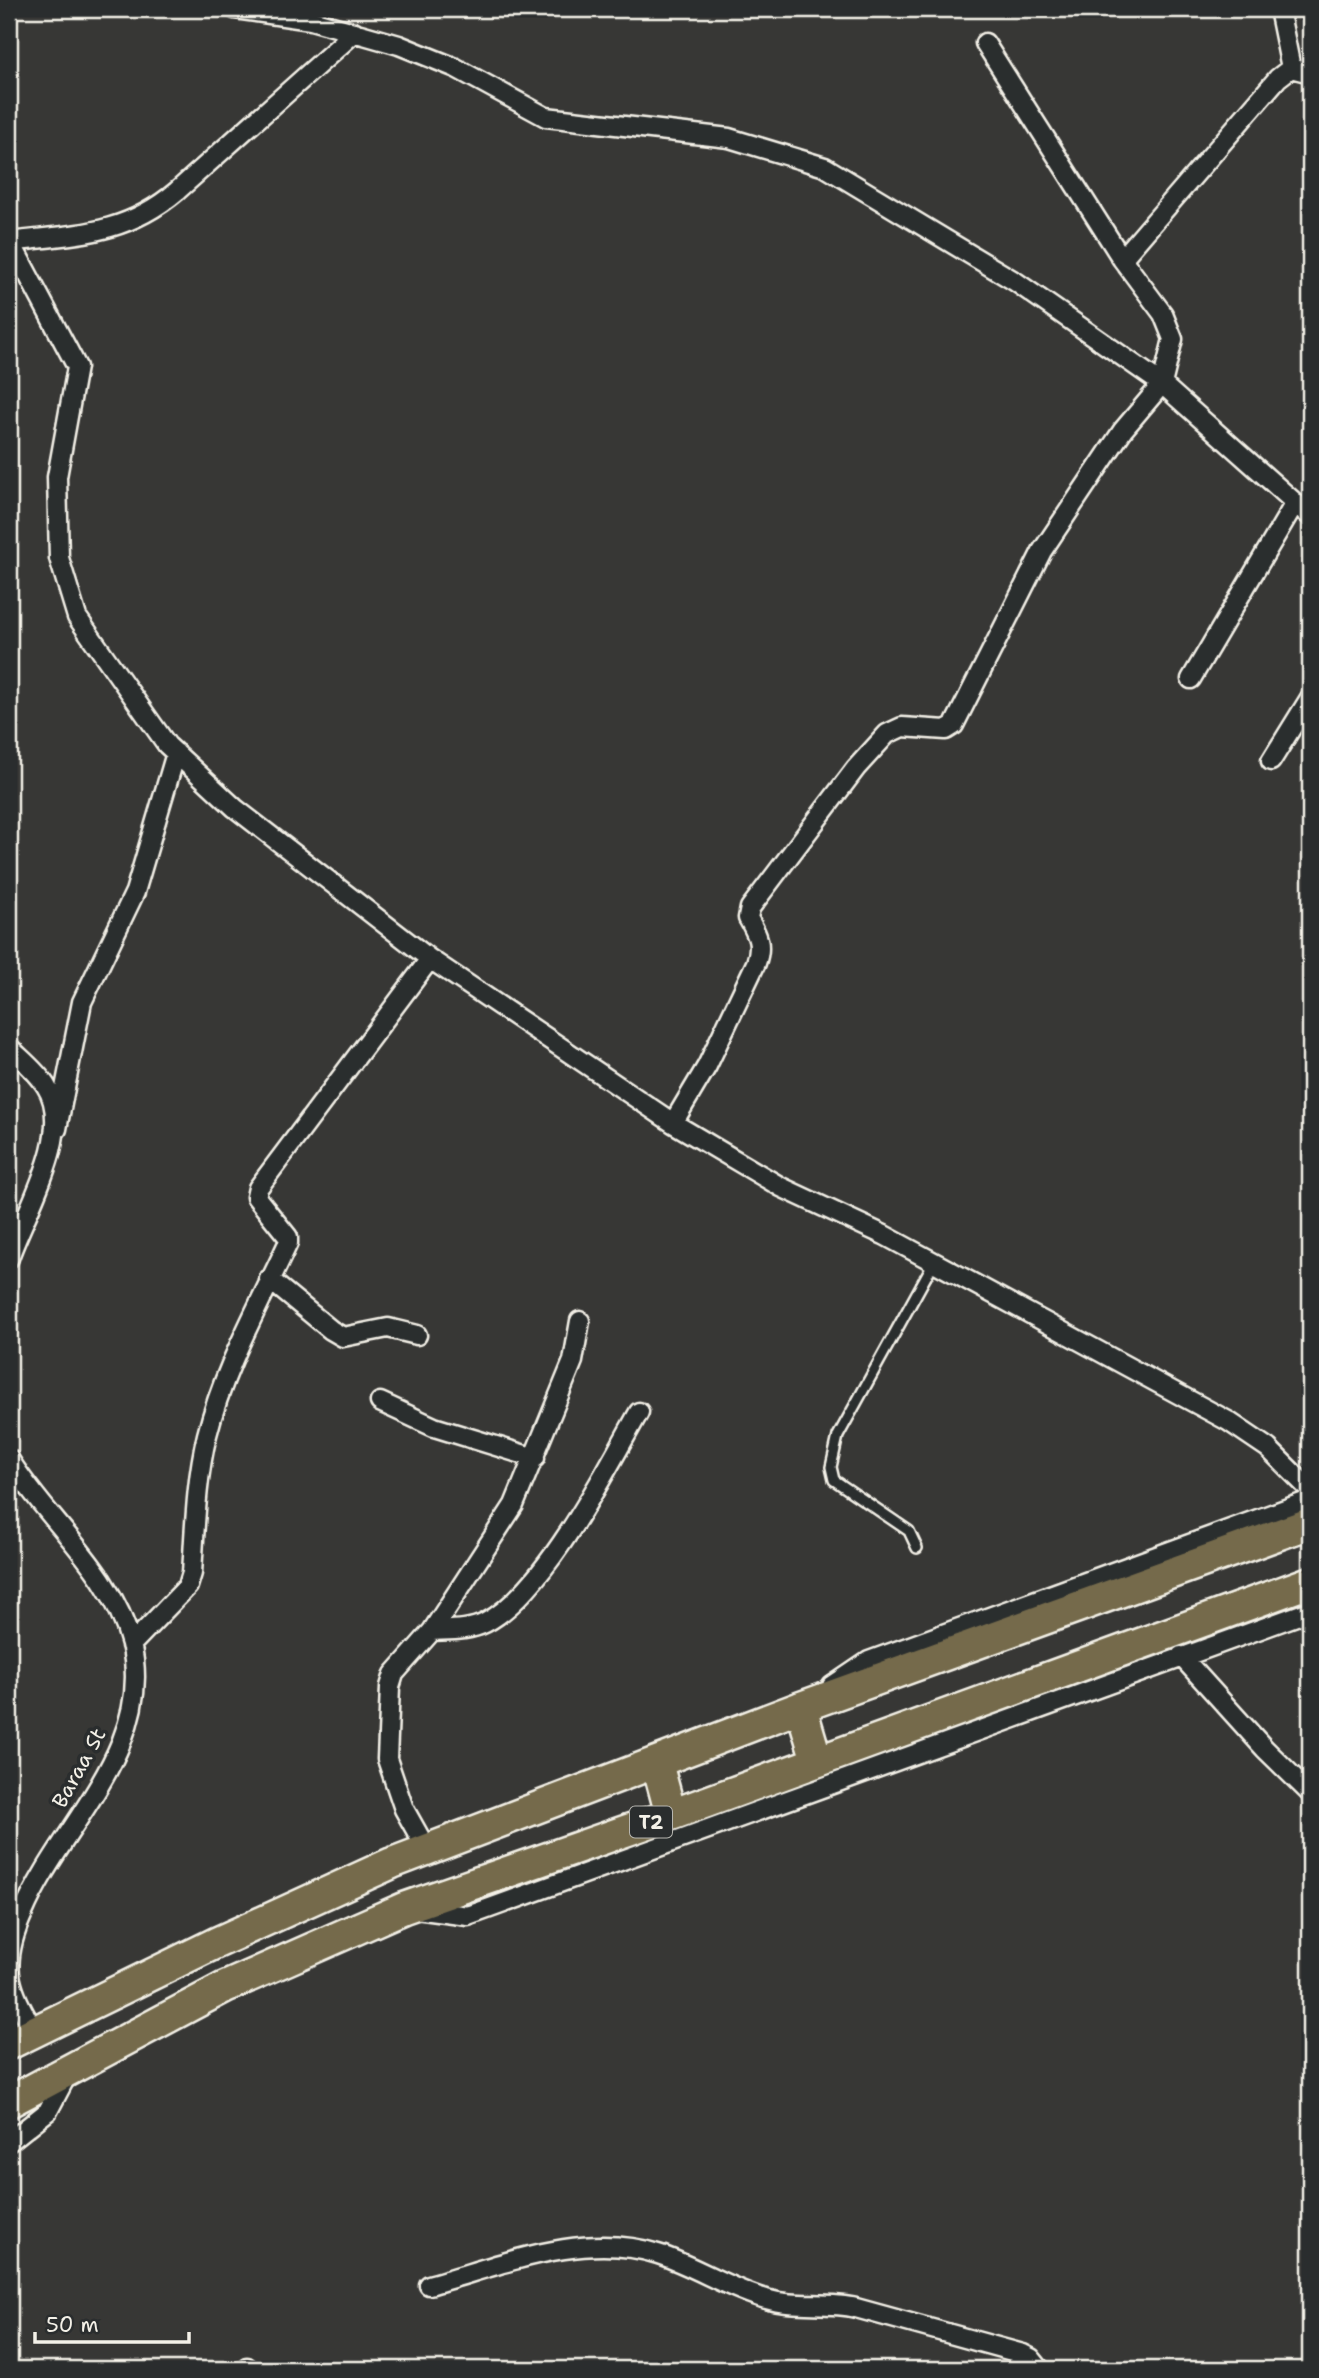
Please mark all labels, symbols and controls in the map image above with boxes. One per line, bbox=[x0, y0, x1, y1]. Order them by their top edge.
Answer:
street label: Baraa St bbox=[46, 1723, 112, 1813]
road number: T2 bbox=[630, 1806, 672, 1838]
scale bar bbox=[35, 2301, 189, 2345]
text: 50 m bbox=[46, 2311, 99, 2339]

